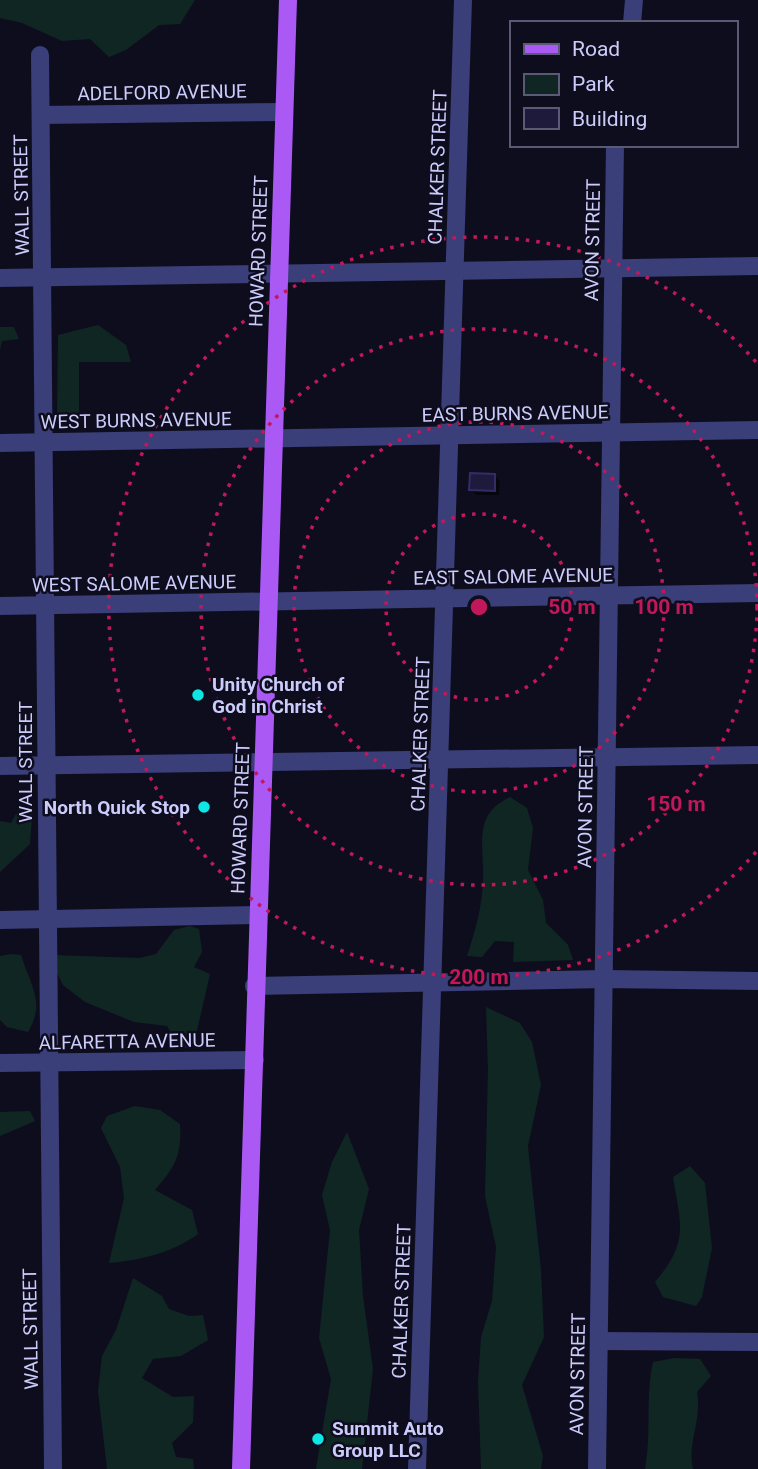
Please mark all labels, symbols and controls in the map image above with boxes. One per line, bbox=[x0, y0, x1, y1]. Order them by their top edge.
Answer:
legend bbox=[510, 21, 737, 147]
text: Road bbox=[572, 37, 620, 61]
text: Park bbox=[572, 72, 615, 96]
street label: ADELFORD AVENUE bbox=[77, 80, 247, 105]
street label: CHALKER STREET bbox=[423, 89, 452, 245]
text: Building bbox=[572, 107, 647, 131]
street label: WALL STREET bbox=[9, 134, 34, 256]
street label: HOWARD STREET bbox=[244, 175, 273, 327]
street label: AVON STREET bbox=[580, 179, 605, 301]
street label: EAST BURNS AVENUE bbox=[421, 400, 609, 427]
street label: WEST BURNS AVENUE bbox=[40, 407, 232, 434]
street label: EAST SALOME AVENUE bbox=[413, 563, 613, 590]
street label: WEST SALOME AVENUE bbox=[32, 570, 237, 597]
centre of rings bbox=[467, 595, 491, 619]
text: 50 m bbox=[548, 595, 596, 619]
text: 100 m bbox=[634, 595, 694, 619]
street label: CHALKER STREET bbox=[406, 656, 435, 812]
place label: Unity Church of God in Christ bbox=[212, 673, 344, 718]
marker: Unity Church of God in Christ bbox=[190, 687, 206, 703]
street label: WALL STREET bbox=[14, 701, 37, 823]
street label: HOWARD STREET bbox=[226, 742, 255, 894]
street label: AVON STREET bbox=[573, 746, 598, 868]
text: 150 m bbox=[646, 792, 706, 816]
place label: North Quick Stop bbox=[44, 796, 190, 819]
marker: North Quick Stop bbox=[196, 799, 212, 815]
text: 200 m bbox=[449, 965, 509, 989]
street label: ALFARETTA AVENUE bbox=[38, 1028, 216, 1055]
street label: CHALKER STREET bbox=[387, 1223, 416, 1379]
street label: WALL STREET bbox=[18, 1268, 43, 1390]
street label: AVON STREET bbox=[565, 1313, 590, 1435]
place label: Summit Auto Group LLC bbox=[332, 1417, 444, 1462]
marker: Summit Auto Group LLC bbox=[310, 1431, 326, 1447]

